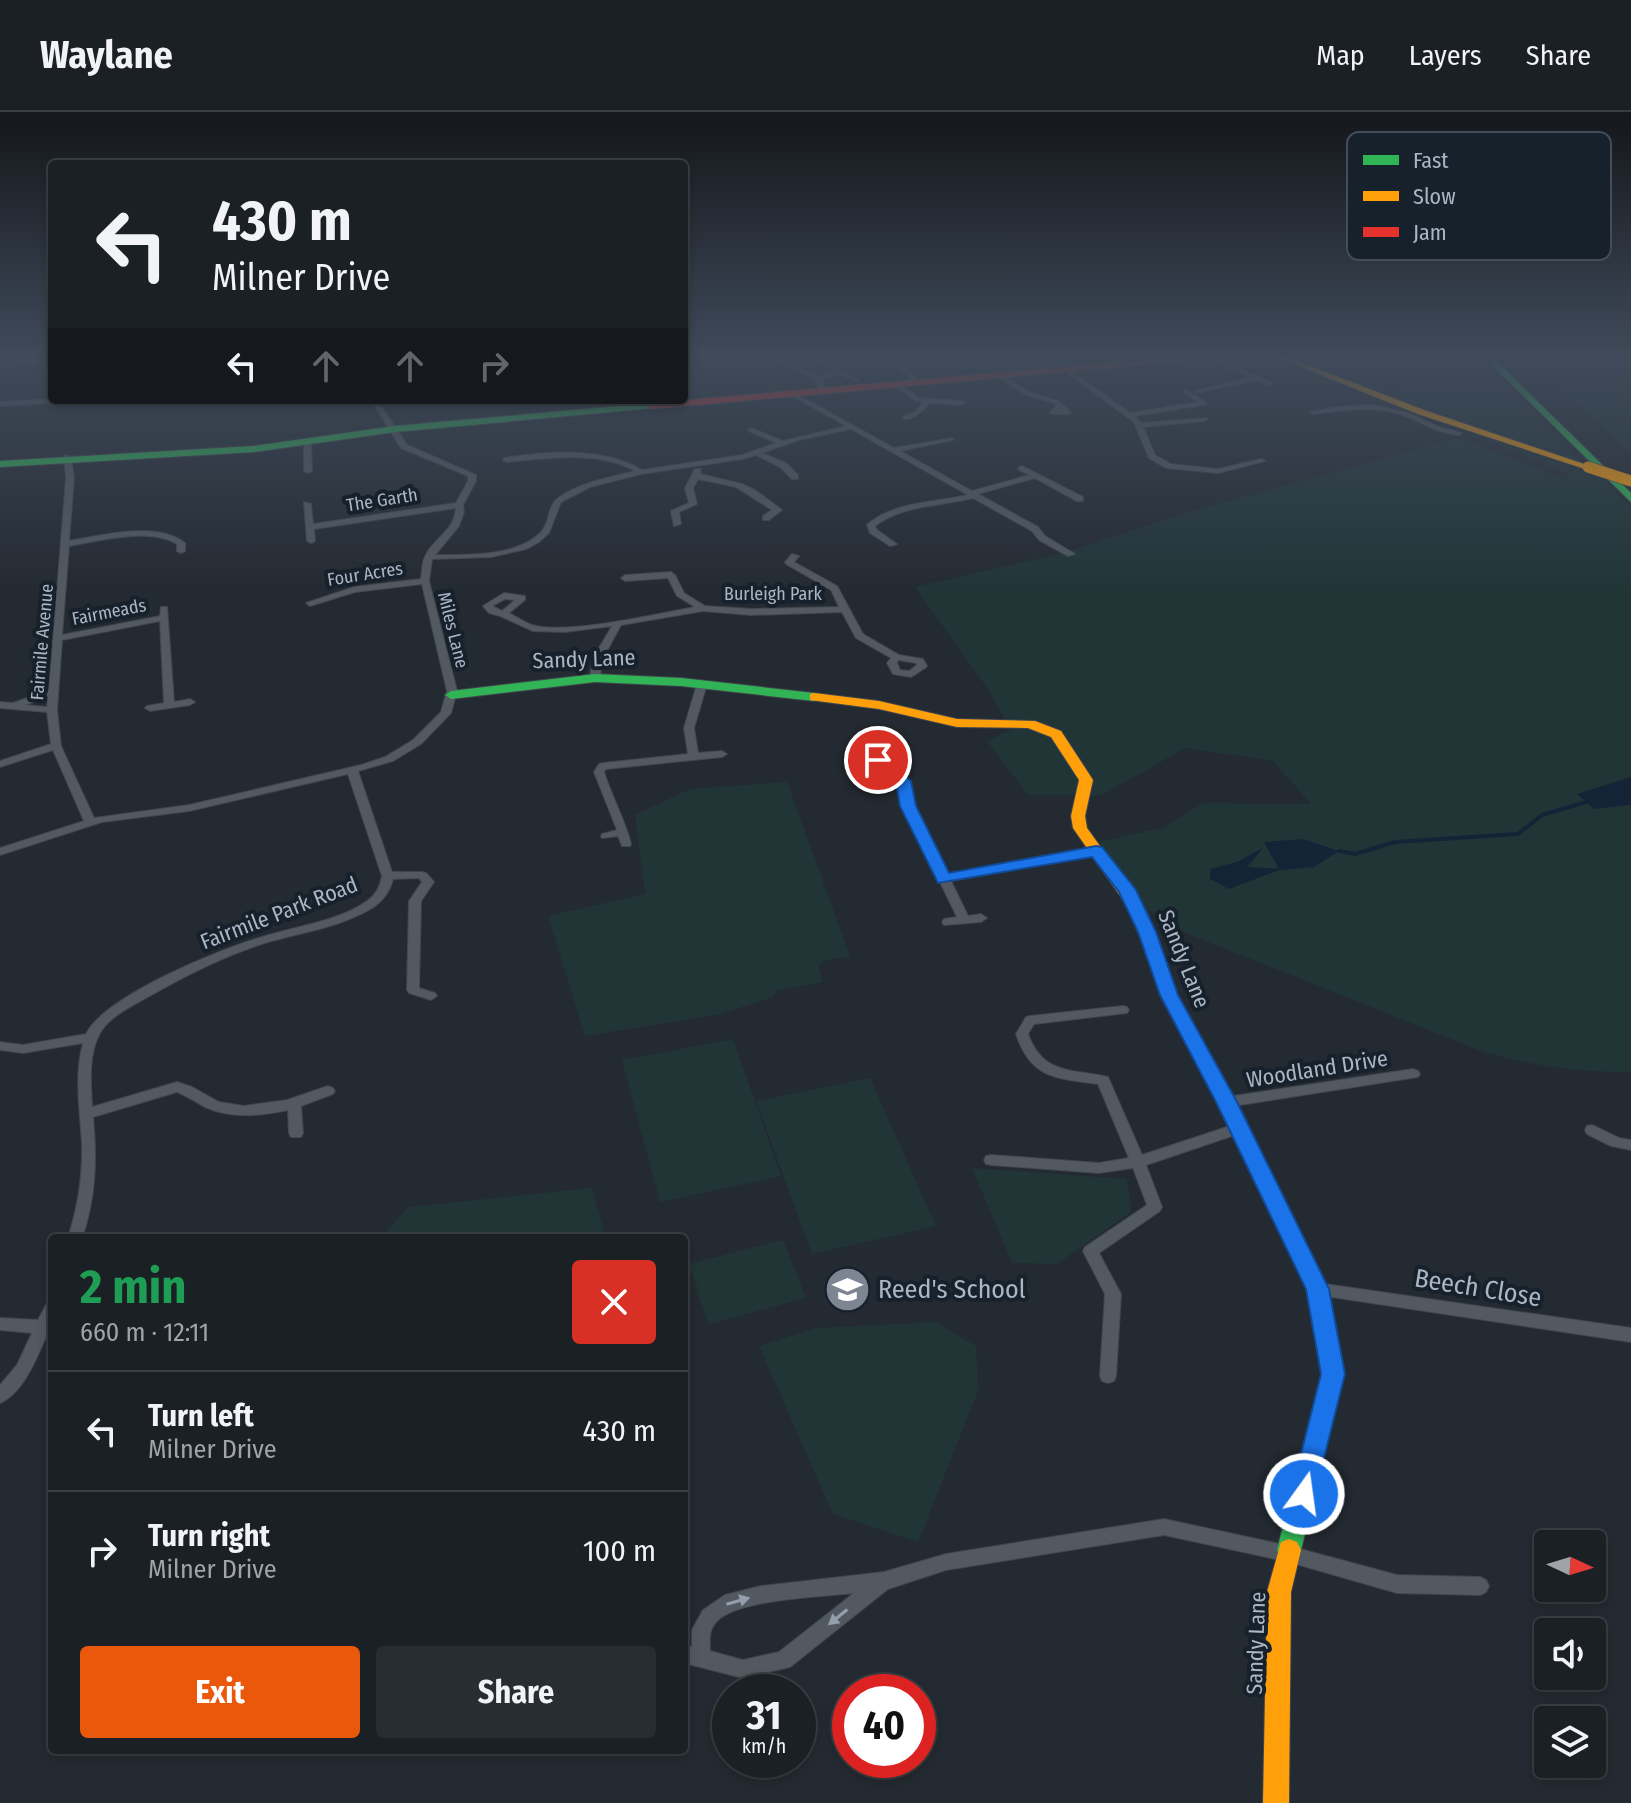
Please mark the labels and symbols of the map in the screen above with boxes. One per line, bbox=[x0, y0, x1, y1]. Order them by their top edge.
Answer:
legend bbox=[1347, 132, 1611, 260]
text: Fast bbox=[1413, 147, 1449, 174]
text: Slow bbox=[1413, 183, 1456, 210]
text: Jam bbox=[1413, 219, 1447, 246]
street label: The Garth bbox=[345, 484, 419, 516]
street label: Four Acres bbox=[326, 557, 405, 591]
street label: Fairmile Avenue bbox=[26, 583, 58, 701]
street label: Burleigh Park bbox=[724, 583, 822, 605]
street label: Miles Lane bbox=[433, 590, 473, 671]
street label: Fairmeads bbox=[70, 594, 148, 630]
street label: Sandy Lane bbox=[532, 644, 636, 674]
pin bbox=[844, 726, 912, 794]
street label: Fairmile Park Road bbox=[196, 871, 362, 955]
street label: Sandy Lane bbox=[1152, 906, 1216, 1012]
street label: Woodland Drive bbox=[1244, 1044, 1390, 1094]
street label: Beech Close bbox=[1412, 1263, 1544, 1313]
school or university icon: Reed's School bbox=[823, 1265, 871, 1313]
place label: Reed's School bbox=[878, 1274, 1026, 1305]
position arrow bbox=[1262, 1452, 1346, 1536]
north arrow bbox=[1534, 1530, 1606, 1602]
street label: Sandy Lane bbox=[1241, 1591, 1271, 1695]
one-way arrow bbox=[726, 1594, 750, 1607]
one-way arrow bbox=[828, 1609, 848, 1625]
speed limit sign: 40 bbox=[832, 1674, 936, 1778]

